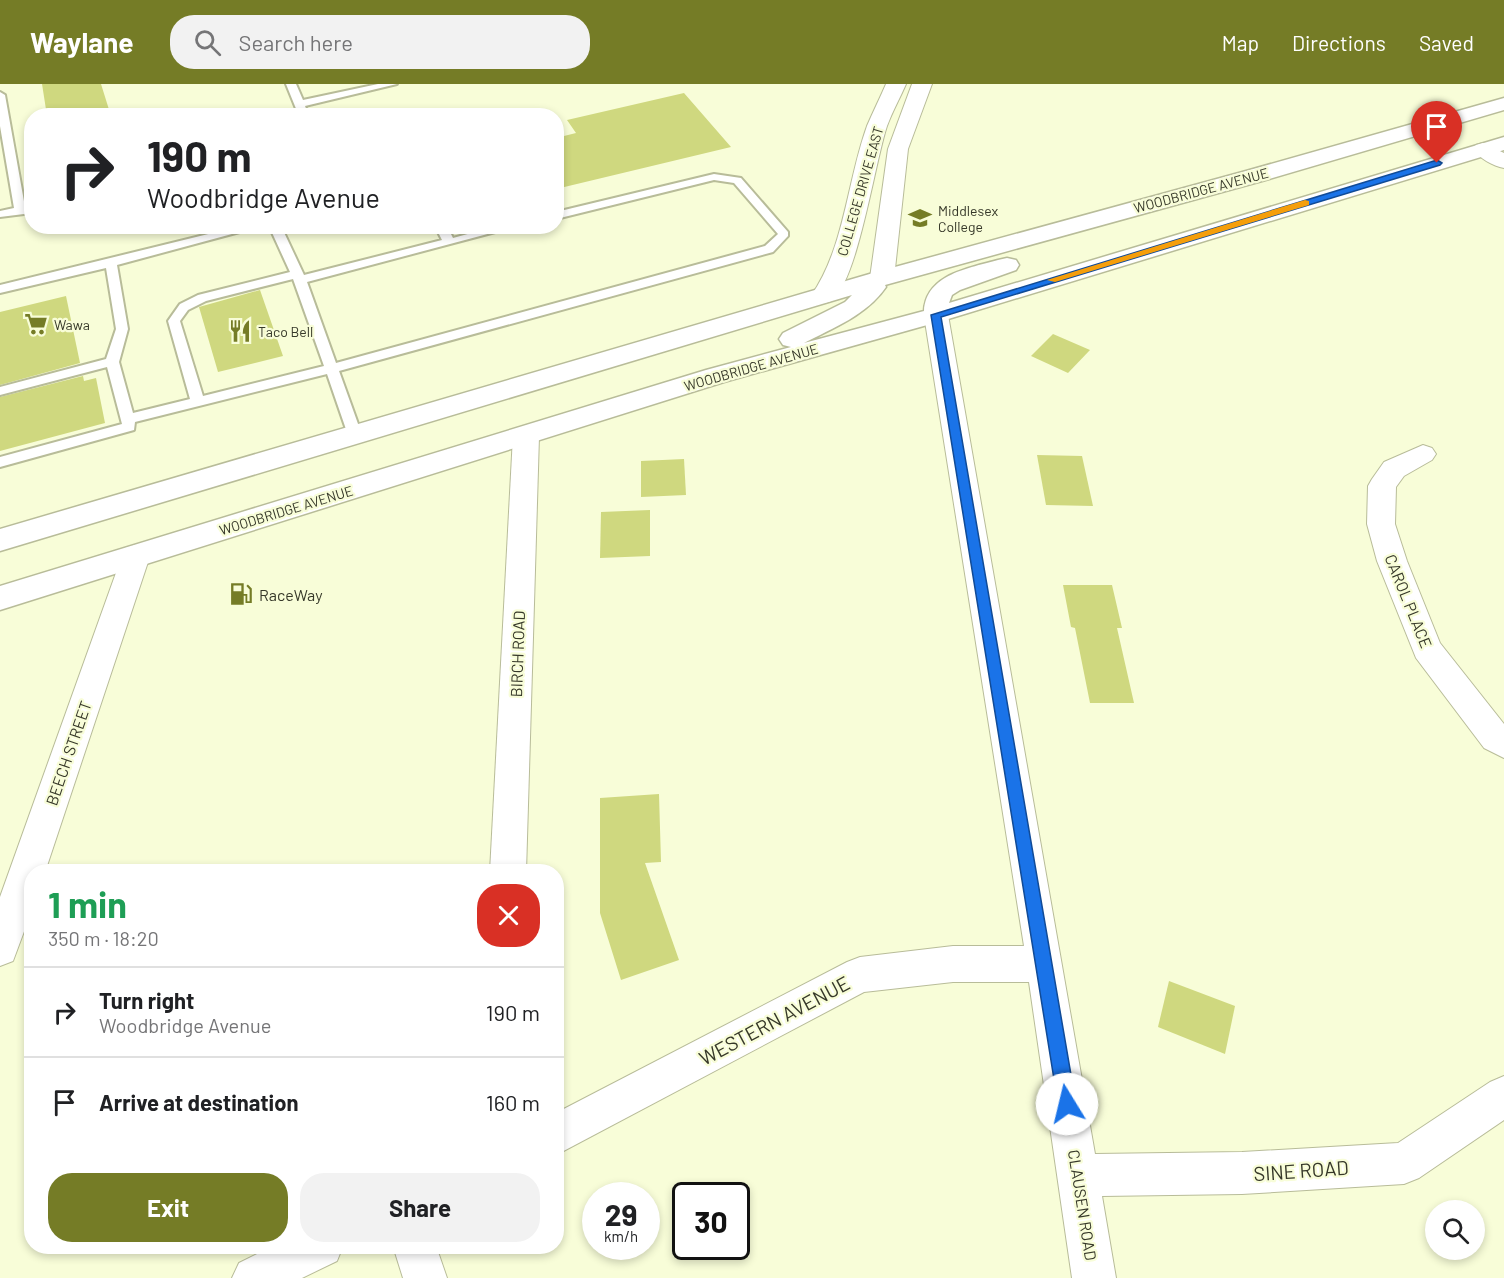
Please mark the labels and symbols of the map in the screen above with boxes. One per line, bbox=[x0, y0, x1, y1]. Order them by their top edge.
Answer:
pin bbox=[1411, 101, 1462, 163]
street label: COLLEGE DRIVE EAST bbox=[833, 124, 887, 258]
street label: WOODBRIDGE AVENUE bbox=[1132, 164, 1270, 216]
place label: Middlesex College bbox=[938, 202, 998, 235]
school or university icon: Middlesex College bbox=[907, 205, 933, 231]
supermarket icon: Wawa bbox=[23, 311, 49, 337]
place label: Wawa bbox=[54, 316, 90, 333]
restaurant icon: Taco Bell bbox=[227, 318, 253, 344]
place label: Taco Bell bbox=[258, 323, 313, 340]
street label: WOODBRIDGE AVENUE bbox=[682, 340, 820, 394]
street label: WOODBRIDGE AVENUE bbox=[217, 482, 355, 538]
street label: CAROL PLACE bbox=[1382, 551, 1436, 651]
fuel station icon: RaceWay bbox=[228, 581, 254, 607]
place label: RaceWay bbox=[259, 585, 323, 604]
street label: BIRCH ROAD bbox=[506, 610, 528, 698]
street label: BEECH STREET bbox=[41, 698, 95, 808]
street label: WESTERN AVENUE bbox=[695, 970, 853, 1070]
position arrow bbox=[1035, 1072, 1099, 1136]
street label: CLAUSEN ROAD bbox=[1065, 1148, 1101, 1262]
street label: SINE ROAD bbox=[1253, 1155, 1349, 1185]
speed limit sign: 30 bbox=[672, 1182, 750, 1260]

